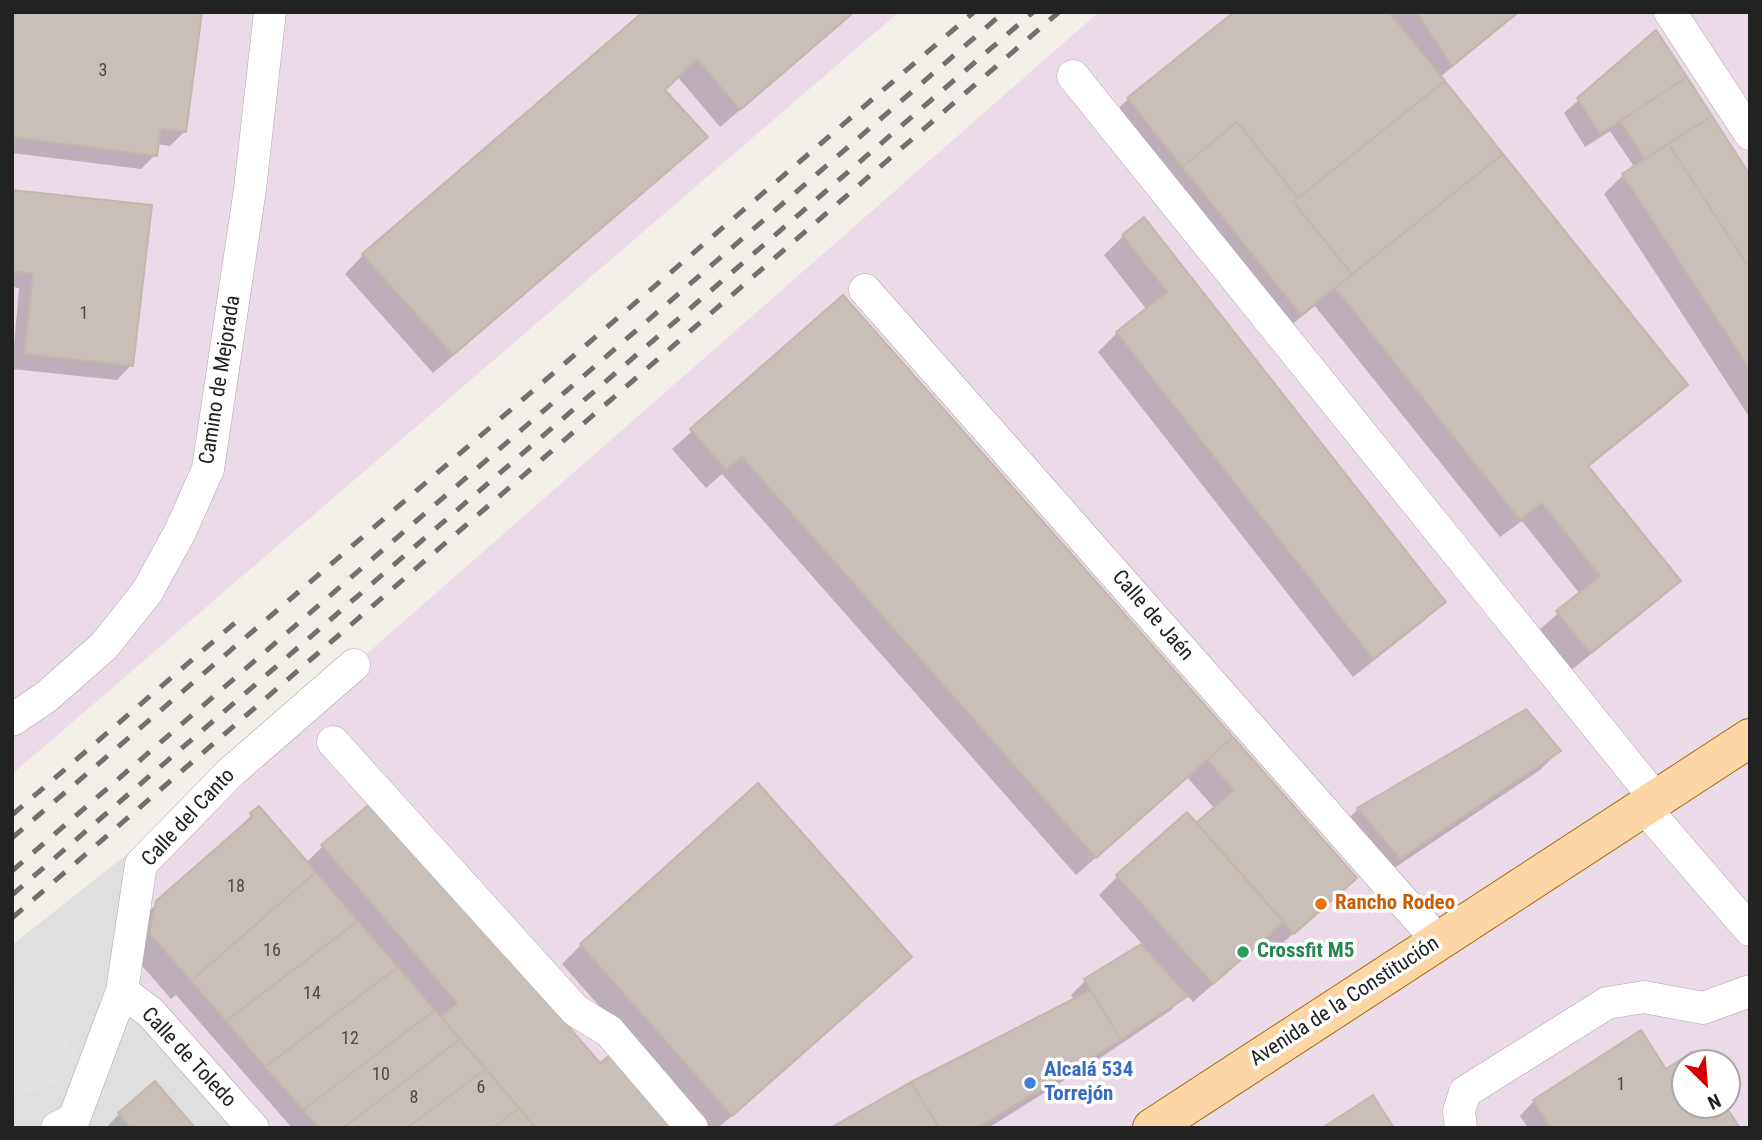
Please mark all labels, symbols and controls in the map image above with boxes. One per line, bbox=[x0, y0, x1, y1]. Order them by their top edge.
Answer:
house number: 3 bbox=[99, 60, 107, 82]
street label: Camino de Mejorada bbox=[195, 294, 247, 466]
house number: 1 bbox=[80, 303, 88, 325]
street label: Calle de Jaén bbox=[1106, 566, 1198, 666]
street label: Calle del Canto bbox=[137, 764, 241, 872]
house number: 18 bbox=[227, 876, 245, 898]
place label: Rancho Rodeo bbox=[1335, 891, 1455, 917]
marker: Rancho Rodeo bbox=[1313, 896, 1329, 912]
street label: Avenida de la Constitución bbox=[1246, 931, 1444, 1073]
place label: Crossfit M5 bbox=[1257, 939, 1354, 965]
house number: 16 bbox=[263, 940, 281, 962]
marker: Crossfit M5 bbox=[1235, 944, 1251, 960]
house number: 14 bbox=[303, 983, 321, 1005]
street label: Calle de Toledo bbox=[135, 1003, 241, 1113]
house number: 12 bbox=[341, 1028, 359, 1050]
north arrow bbox=[1671, 1049, 1741, 1119]
place label: Alcalá 534 Torrejón bbox=[1044, 1058, 1133, 1108]
house number: 10 bbox=[372, 1064, 390, 1086]
house number: 1 bbox=[1617, 1074, 1625, 1096]
marker: Alcalá 534 Torrejón bbox=[1022, 1075, 1038, 1091]
house number: 6 bbox=[477, 1077, 485, 1099]
house number: 8 bbox=[410, 1087, 418, 1109]
text: N bbox=[1704, 1089, 1724, 1115]

